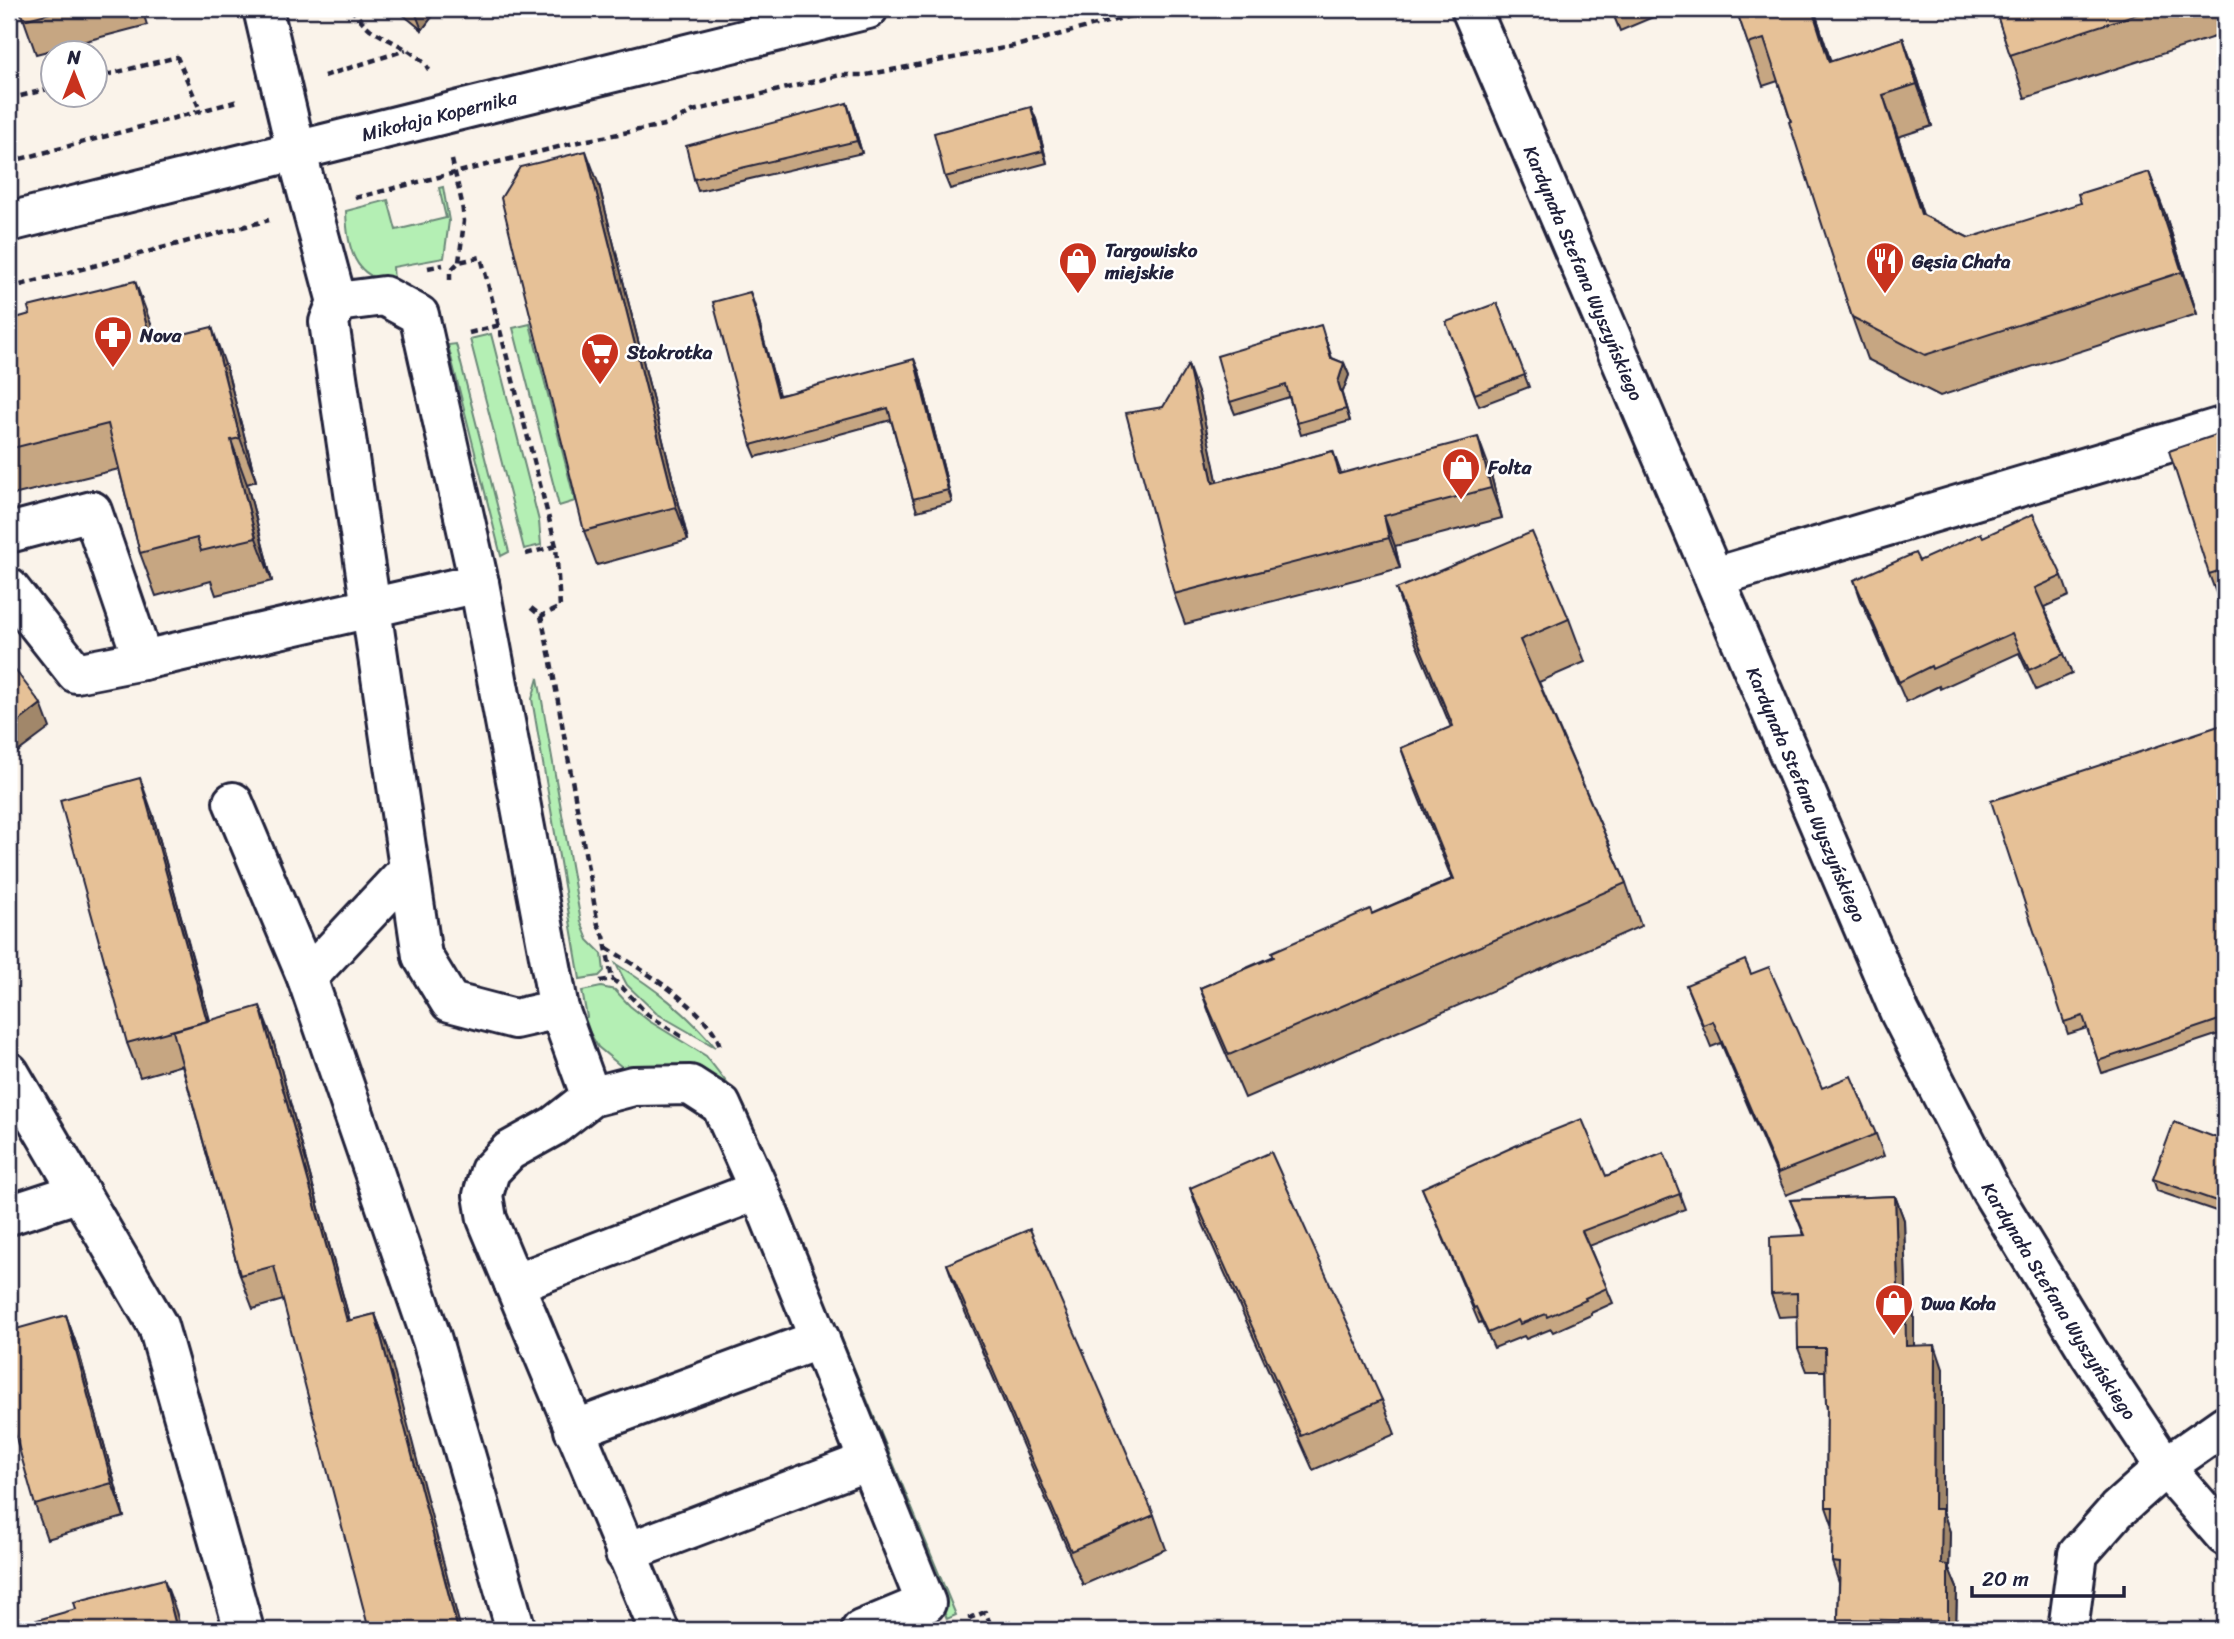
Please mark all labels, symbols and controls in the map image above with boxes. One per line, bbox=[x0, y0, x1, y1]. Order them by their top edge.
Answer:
north arrow bbox=[38, 38, 108, 108]
text: N bbox=[66, 41, 81, 74]
street label: Mikołaja Kopernika bbox=[358, 81, 521, 151]
street label: Kardynała Stefana Wyszyńskiego bbox=[1514, 140, 1653, 406]
place label: Targowisko miejskie bbox=[1104, 234, 1198, 289]
shop icon: Targowisko miejskie bbox=[1057, 240, 1099, 295]
restaurant icon: Gęsia Chata bbox=[1864, 240, 1906, 295]
place label: Gęsia Chata bbox=[1911, 245, 2011, 278]
pharmacy icon: Nova bbox=[92, 314, 134, 369]
place label: Nova bbox=[139, 319, 182, 352]
supermarket icon: Stokrotka bbox=[579, 331, 621, 386]
place label: Stokrotka bbox=[626, 336, 713, 369]
shop icon: Folta bbox=[1440, 446, 1482, 501]
place label: Folta bbox=[1487, 451, 1532, 484]
street label: Kardynała Stefana Wyszyńskiego bbox=[1737, 662, 1875, 928]
street label: Kardynała Stefana Wyszyńskiego bbox=[1972, 1176, 2145, 1427]
shop icon: Dwa Koła bbox=[1873, 1282, 1915, 1337]
place label: Dwa Koła bbox=[1921, 1287, 1996, 1320]
scale bar bbox=[1972, 1555, 2124, 1599]
text: 20 m bbox=[1982, 1560, 2029, 1598]

